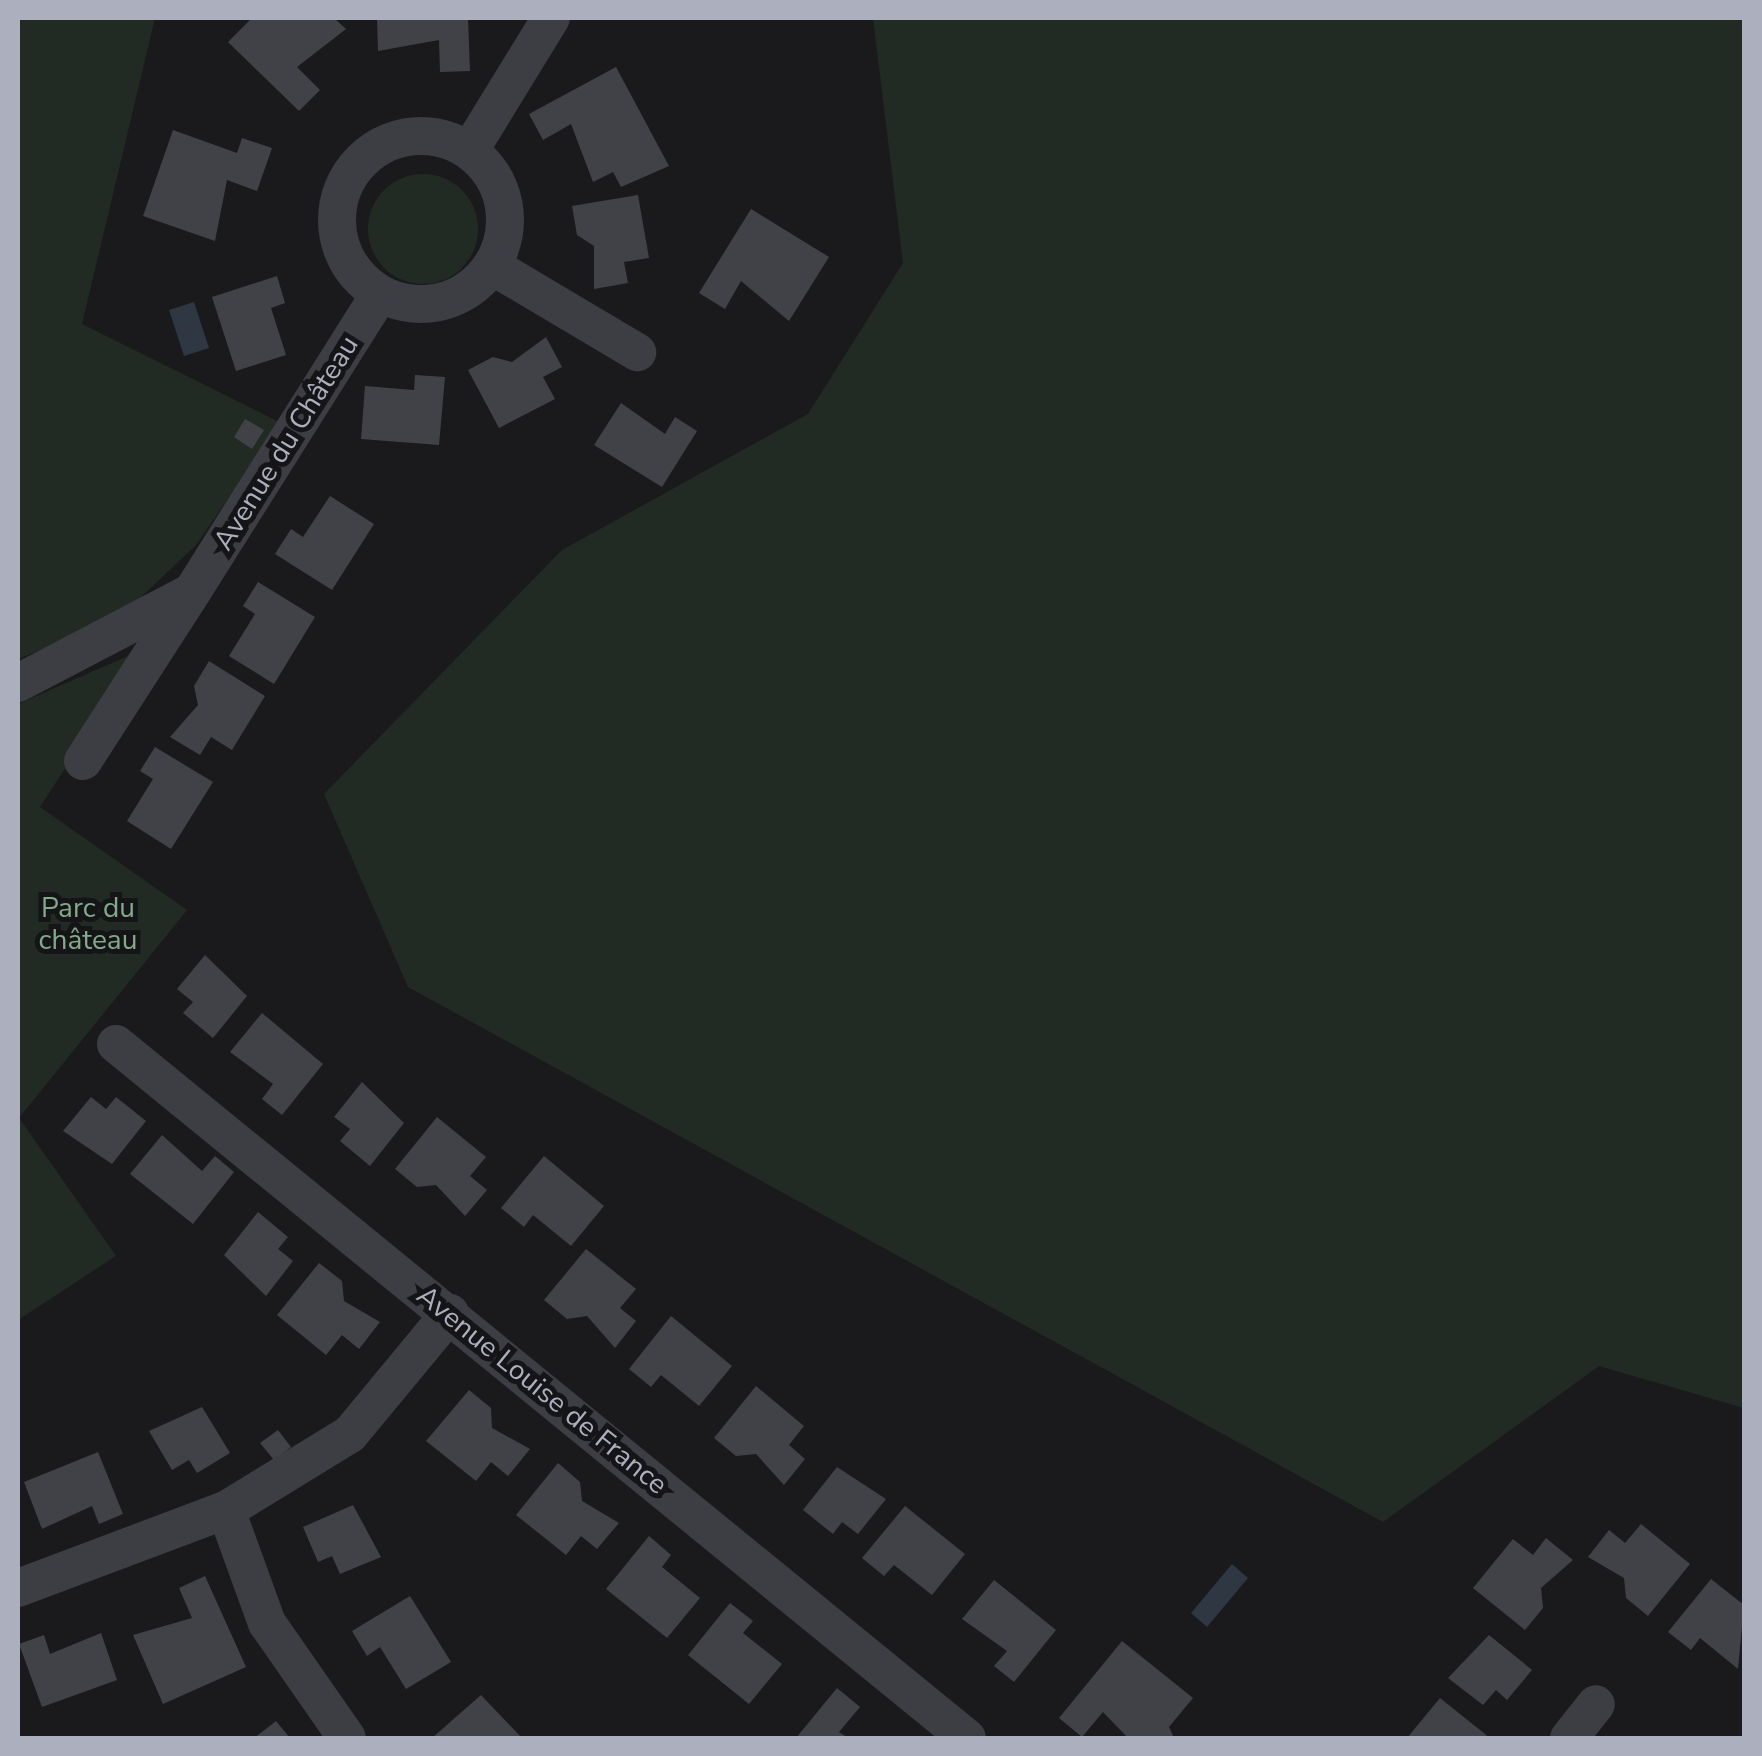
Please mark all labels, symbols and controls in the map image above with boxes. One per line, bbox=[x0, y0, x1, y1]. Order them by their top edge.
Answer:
street label: Avenue du Château bbox=[206, 330, 366, 556]
park label: Parc du château bbox=[39, 891, 137, 957]
street label: Avenue Louise de France bbox=[410, 1279, 674, 1501]

